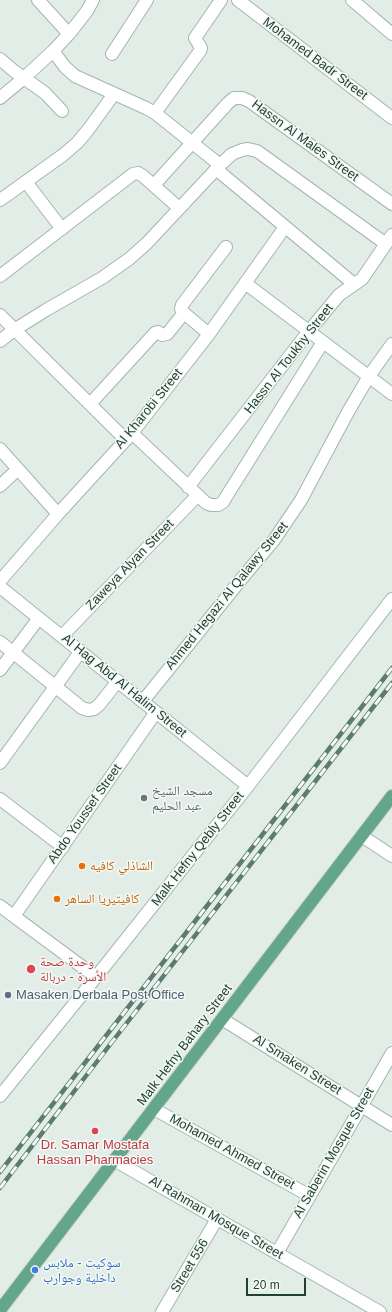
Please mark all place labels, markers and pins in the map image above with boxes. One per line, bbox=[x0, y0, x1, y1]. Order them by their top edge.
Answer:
place label: مسجد الشيخ عبد الحليم bbox=[152, 783, 213, 814]
marker: مسجد الشيخ عبد الحليم bbox=[139, 793, 149, 803]
place label: الشاذلي كافيه bbox=[90, 858, 153, 874]
marker: الشاذلي كافيه bbox=[77, 861, 87, 871]
place label: كافيتيريا الساهر bbox=[65, 891, 139, 907]
marker: كافيتيريا الساهر bbox=[52, 894, 62, 904]
place label: وحدة صحة الأسرة - دربالة bbox=[40, 954, 106, 985]
marker: وحدة صحة الأسرة - دربالة bbox=[25, 963, 37, 975]
place label: Masaken Derbala Post Office bbox=[16, 987, 185, 1003]
marker: Masaken Derbala Post Office bbox=[3, 990, 13, 1000]
marker: Dr. Samar Mostafa Hassan Pharmacies bbox=[90, 1126, 100, 1136]
place label: Dr. Samar Mostafa Hassan Pharmacies bbox=[37, 1137, 153, 1168]
place label: سوكيت - ملابس داخلية وجوارب bbox=[43, 1255, 121, 1286]
marker: سوكيت - ملابس داخلية وجوارب bbox=[30, 1265, 40, 1275]

